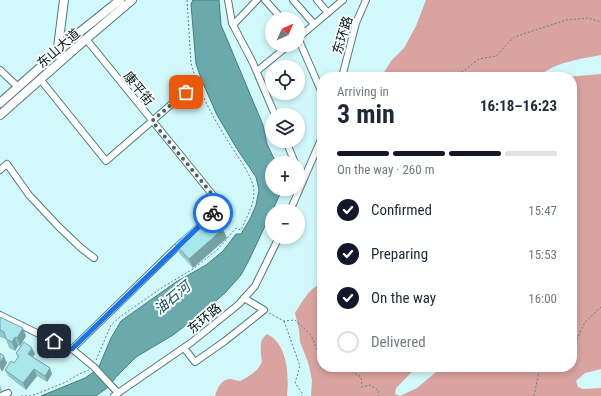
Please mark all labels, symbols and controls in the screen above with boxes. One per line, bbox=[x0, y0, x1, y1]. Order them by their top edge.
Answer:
north arrow bbox=[265, 12, 305, 52]
map controls bbox=[265, 12, 305, 244]
street label: 东环路 bbox=[330, 14, 355, 56]
street label: 东山大道 bbox=[34, 26, 83, 71]
button: locate bbox=[265, 60, 305, 100]
street label: 康平街 bbox=[121, 68, 157, 108]
pin bbox=[169, 75, 203, 109]
icon: bag bbox=[175, 81, 197, 103]
text: Arriving in bbox=[337, 84, 389, 99]
text: 16:18–16:23 bbox=[480, 97, 557, 115]
text: 3 min bbox=[337, 99, 395, 129]
button: layers bbox=[265, 108, 305, 148]
button: + bbox=[265, 156, 305, 196]
text: On the way · 260 m bbox=[337, 162, 434, 177]
courier bbox=[193, 193, 233, 233]
icon: check bbox=[337, 199, 359, 221]
text: Confirmed bbox=[371, 201, 432, 219]
icon: bike bbox=[202, 202, 224, 224]
text: 15:47 bbox=[528, 203, 557, 218]
button: − bbox=[265, 204, 305, 244]
icon: check bbox=[337, 243, 359, 265]
text: Preparing bbox=[371, 245, 428, 263]
text: 15:53 bbox=[528, 247, 557, 262]
water label: 油石河 bbox=[151, 276, 196, 318]
icon: check bbox=[337, 287, 359, 309]
text: On the way bbox=[371, 289, 436, 307]
text: 16:00 bbox=[528, 291, 557, 306]
street label: 东环路 bbox=[185, 300, 224, 337]
pin bbox=[37, 324, 71, 358]
icon: home bbox=[43, 330, 65, 352]
text: Delivered bbox=[371, 333, 426, 351]

